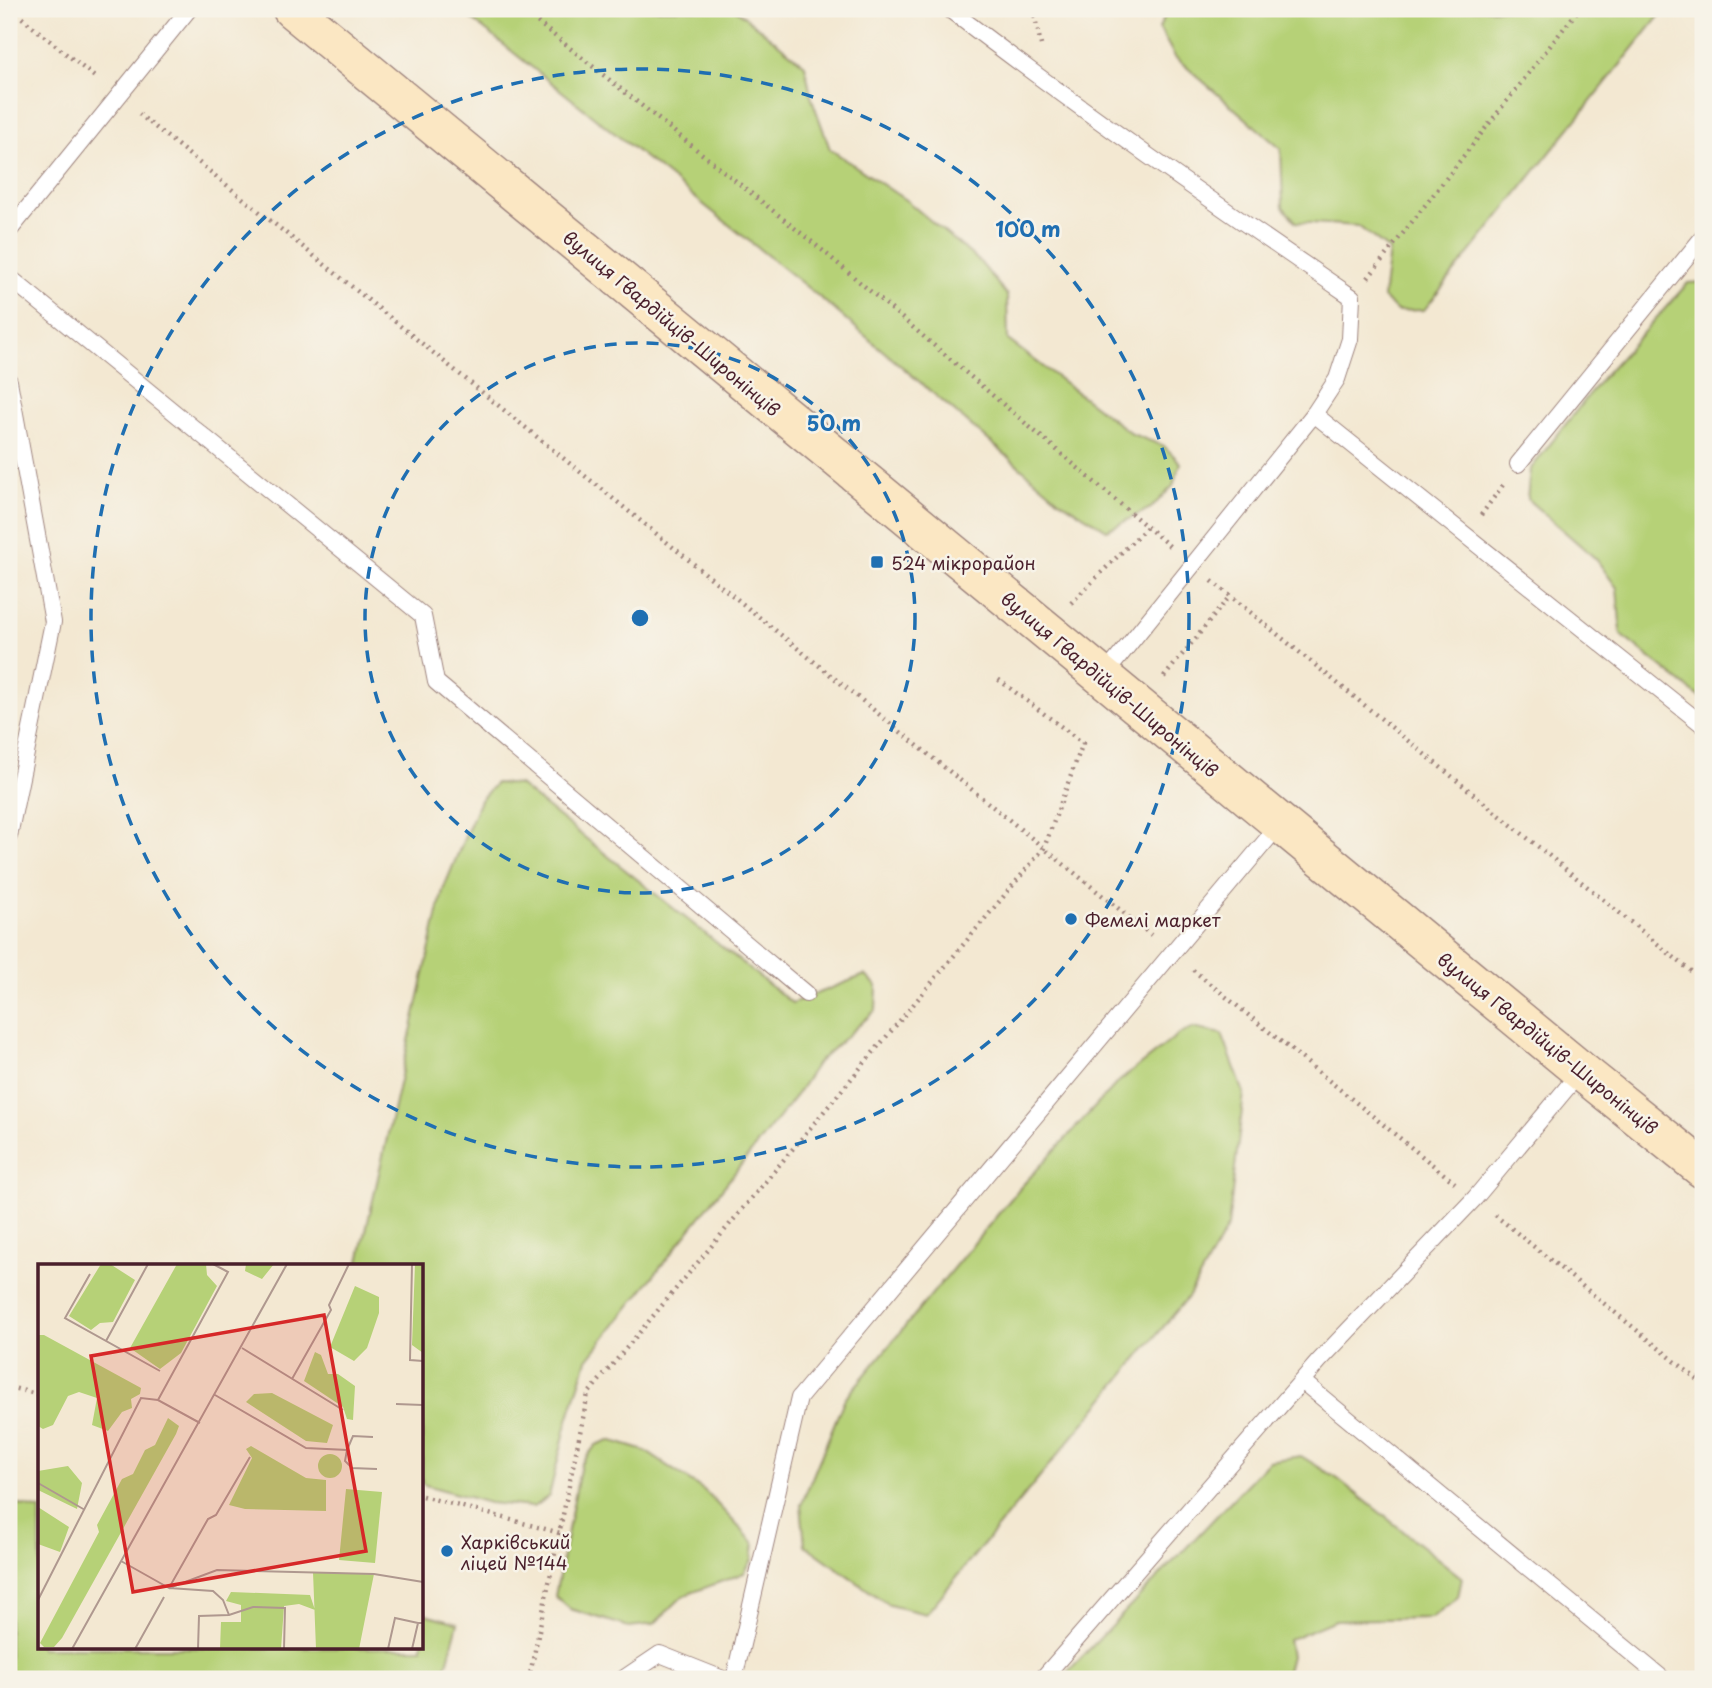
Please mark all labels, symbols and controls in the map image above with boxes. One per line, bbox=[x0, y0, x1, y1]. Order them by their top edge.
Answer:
text: 100 m bbox=[995, 212, 1061, 244]
street label: вулиця Гвардійців-Широнінців bbox=[557, 224, 787, 422]
text: 50 m bbox=[807, 406, 861, 438]
place label: 524 мікрорайон bbox=[891, 549, 1036, 576]
marker: 524 мікрорайон bbox=[869, 554, 885, 570]
street label: вулиця Гвардійців-Широнінців bbox=[995, 585, 1225, 783]
centre of rings bbox=[628, 606, 652, 630]
place label: Фемелі маркет bbox=[1085, 906, 1221, 933]
marker: Фемелі маркет bbox=[1063, 911, 1079, 927]
street label: вулиця Гвардійців-Широнінців bbox=[1432, 946, 1664, 1140]
inset map bbox=[38, 1264, 424, 1650]
place label: Харківський ліцей №144 bbox=[460, 1528, 570, 1576]
marker: Харківський ліцей №144 bbox=[439, 1543, 455, 1559]

